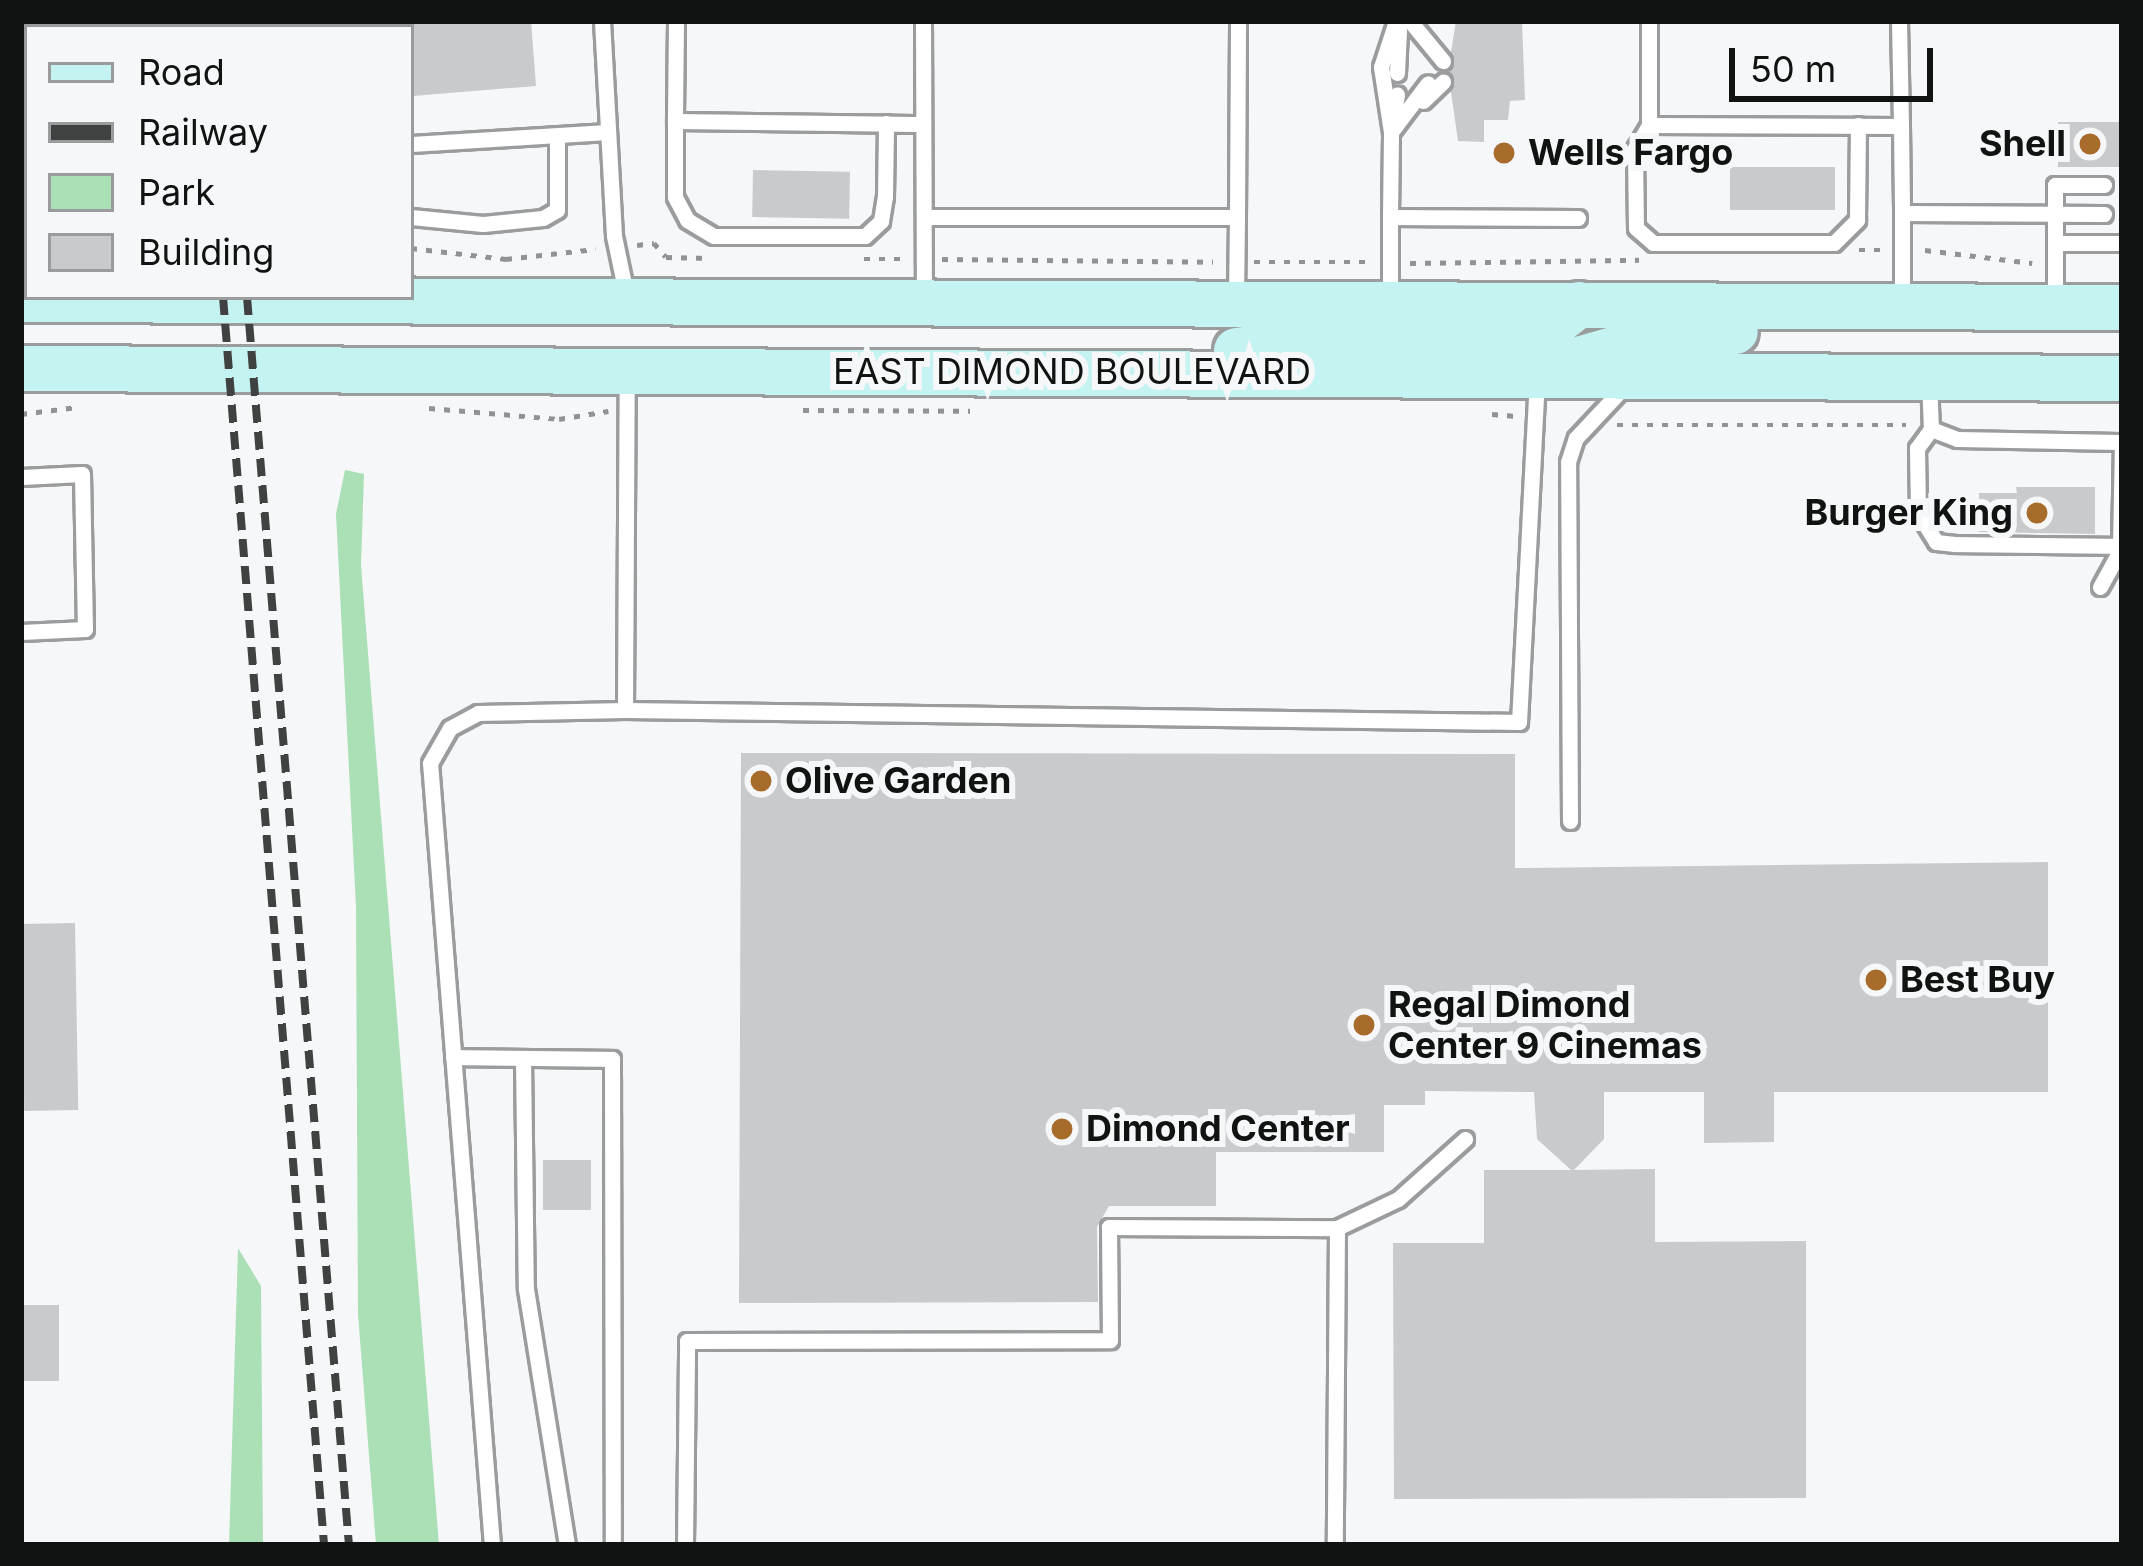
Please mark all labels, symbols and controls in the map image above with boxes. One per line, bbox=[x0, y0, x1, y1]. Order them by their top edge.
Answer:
legend bbox=[24, 24, 414, 300]
scale bar bbox=[1735, 24, 1939, 98]
text: 50 m bbox=[1750, 47, 1836, 91]
text: Road bbox=[138, 50, 225, 94]
text: Railway bbox=[138, 110, 268, 154]
place label: Shell bbox=[1979, 122, 2066, 166]
place label: Wells Fargo bbox=[1528, 131, 1733, 175]
marker: Shell bbox=[2077, 131, 2103, 157]
marker: Wells Fargo bbox=[1491, 140, 1517, 166]
text: Park bbox=[138, 170, 215, 214]
text: Building bbox=[138, 230, 274, 274]
street label: EAST DIMOND BOULEVARD bbox=[833, 350, 1311, 394]
place label: Burger King bbox=[1805, 491, 2013, 535]
marker: Burger King bbox=[2024, 500, 2050, 526]
place label: Olive Garden bbox=[785, 759, 1011, 803]
marker: Olive Garden bbox=[748, 768, 774, 794]
place label: Best Buy bbox=[1900, 958, 2055, 1002]
marker: Best Buy bbox=[1863, 967, 1889, 993]
place label: Regal Dimond Center 9 Cinemas bbox=[1388, 982, 1702, 1067]
marker: Regal Dimond Center 9 Cinemas bbox=[1351, 1012, 1377, 1038]
place label: Dimond Center bbox=[1086, 1107, 1350, 1151]
marker: Dimond Center bbox=[1049, 1116, 1075, 1142]

